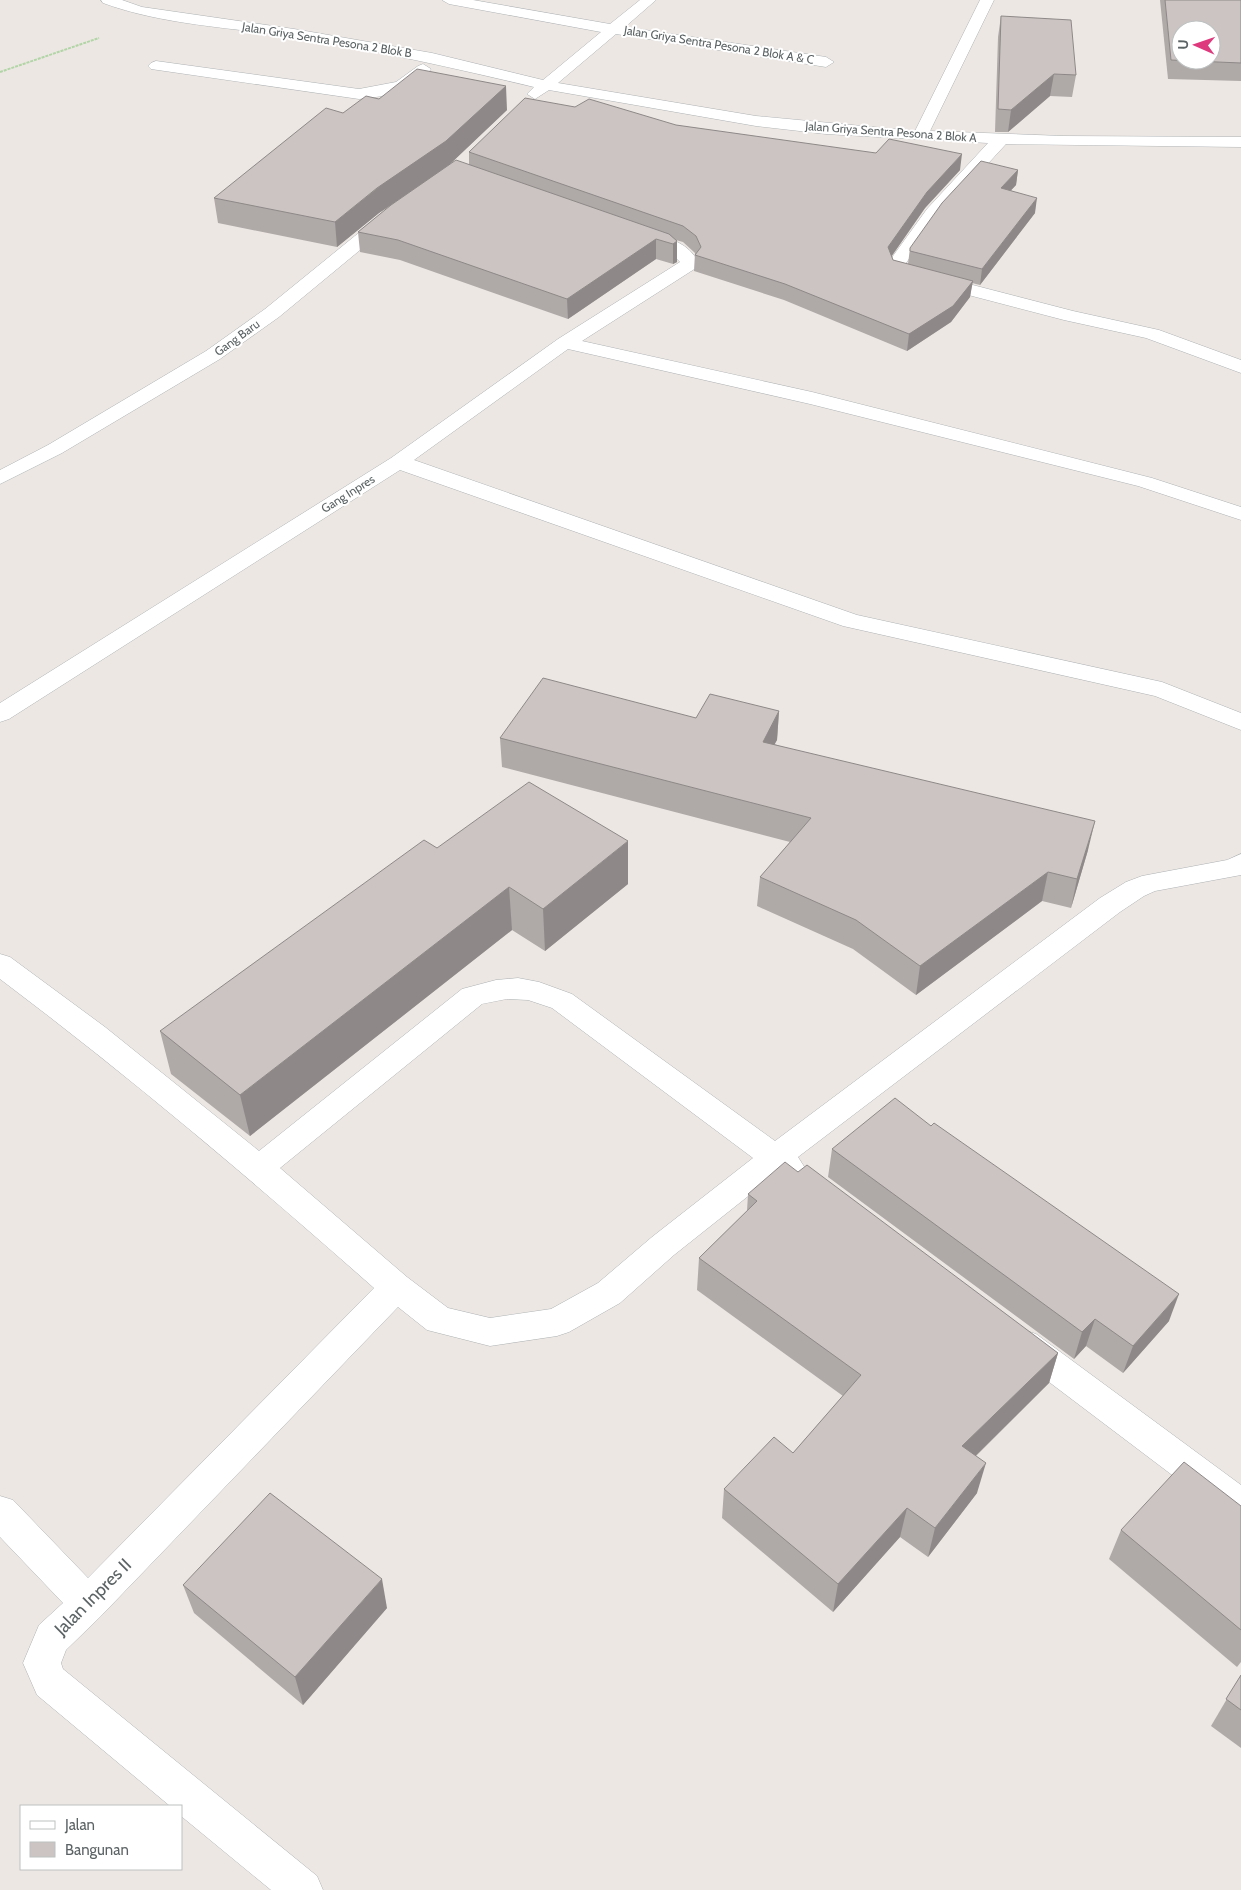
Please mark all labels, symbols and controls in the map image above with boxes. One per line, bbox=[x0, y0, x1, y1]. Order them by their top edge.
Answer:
street label: Jalan Griya Sentra Pesona 2 Blok B bbox=[240, 19, 413, 60]
north arrow bbox=[1171, 20, 1221, 70]
street label: Jalan Griya Sentra Pesona 2 Blok A & C bbox=[622, 22, 815, 67]
text: U bbox=[1174, 39, 1192, 50]
street label: Jalan Griya Sentra Pesona 2 Blok A bbox=[804, 118, 978, 145]
street label: Gang Baru bbox=[211, 316, 262, 359]
street label: Gang Inpres bbox=[318, 471, 377, 516]
street label: Jalan Inpres II bbox=[49, 1554, 136, 1641]
legend bbox=[20, 1805, 182, 1870]
text: Jalan bbox=[64, 1816, 95, 1834]
text: Bangunan bbox=[65, 1841, 129, 1859]

